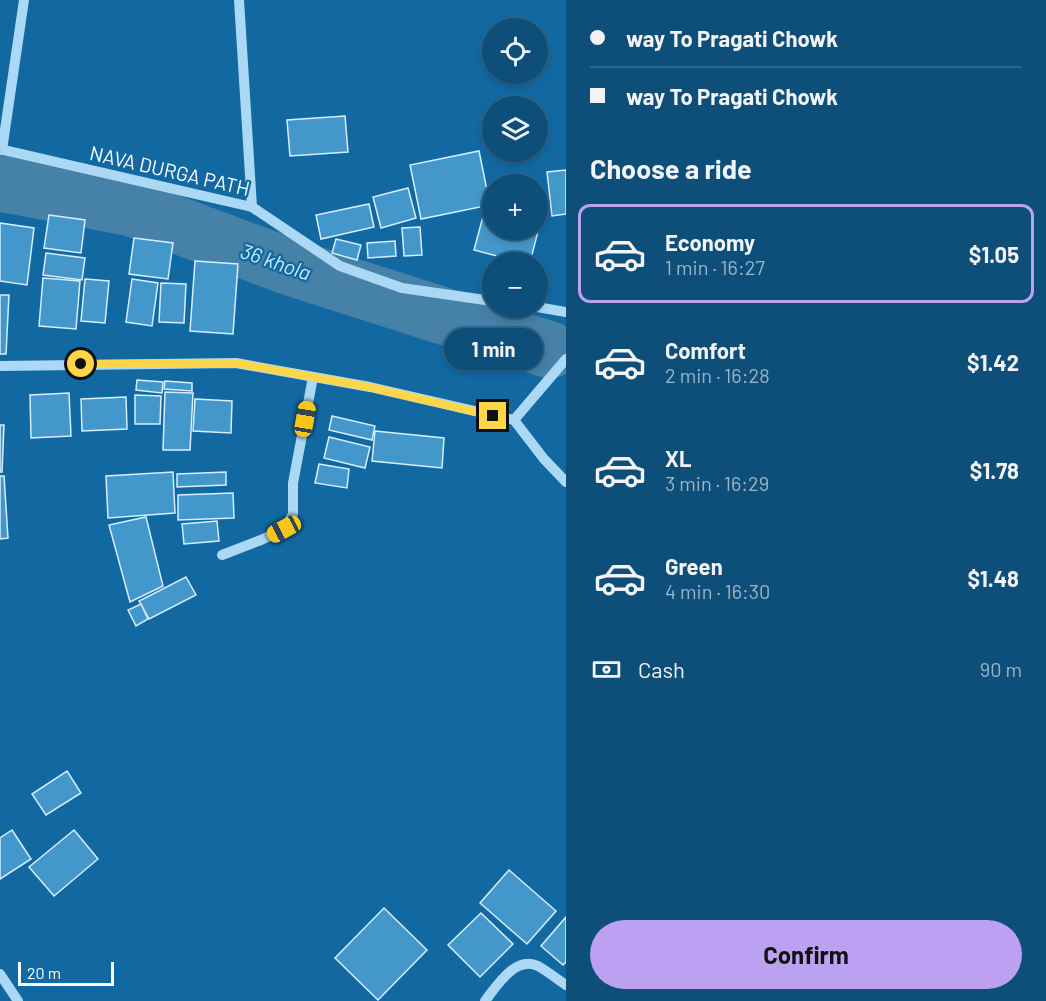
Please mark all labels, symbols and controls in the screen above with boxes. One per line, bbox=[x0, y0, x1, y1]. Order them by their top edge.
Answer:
map controls bbox=[482, 18, 548, 318]
button: locate bbox=[482, 18, 548, 84]
text: way To Pragati Chowk bbox=[626, 25, 838, 51]
text: way To Pragati Chowk bbox=[626, 83, 838, 109]
button: layers bbox=[482, 96, 548, 162]
street label: NAVA DURGA PATH bbox=[88, 140, 252, 200]
text: Choose a ride bbox=[590, 152, 752, 184]
button: + bbox=[482, 174, 548, 240]
icon: car bbox=[593, 227, 647, 281]
text: Economy bbox=[665, 229, 755, 255]
water label: 36 khola bbox=[237, 237, 315, 285]
text: $1.05 bbox=[969, 241, 1019, 267]
button: − bbox=[482, 252, 548, 318]
text: 1 min · 16:27 bbox=[665, 255, 765, 279]
callout: 1 min bbox=[444, 329, 542, 371]
icon: car bbox=[593, 335, 647, 389]
text: 1 min bbox=[472, 337, 515, 361]
text: Comfort bbox=[665, 337, 746, 363]
text: $1.42 bbox=[967, 349, 1019, 375]
route start bbox=[67, 350, 94, 377]
text: 2 min · 16:28 bbox=[665, 363, 770, 387]
car bbox=[293, 400, 317, 438]
route end bbox=[479, 402, 506, 429]
icon: car bbox=[593, 443, 647, 497]
text: XL bbox=[665, 445, 691, 471]
text: $1.78 bbox=[970, 457, 1019, 483]
text: 3 min · 16:29 bbox=[665, 471, 769, 495]
car bbox=[264, 513, 304, 545]
icon: car bbox=[593, 551, 647, 605]
text: Green bbox=[665, 553, 723, 579]
text: $1.48 bbox=[967, 565, 1019, 591]
text: 4 min · 16:30 bbox=[665, 579, 770, 603]
icon: cash bbox=[590, 653, 623, 686]
text: Cash bbox=[638, 656, 685, 682]
text: 90 m bbox=[980, 657, 1022, 681]
button: Confirm bbox=[590, 920, 1022, 989]
scale bar bbox=[18, 959, 114, 986]
text: 20 m bbox=[27, 963, 61, 982]

